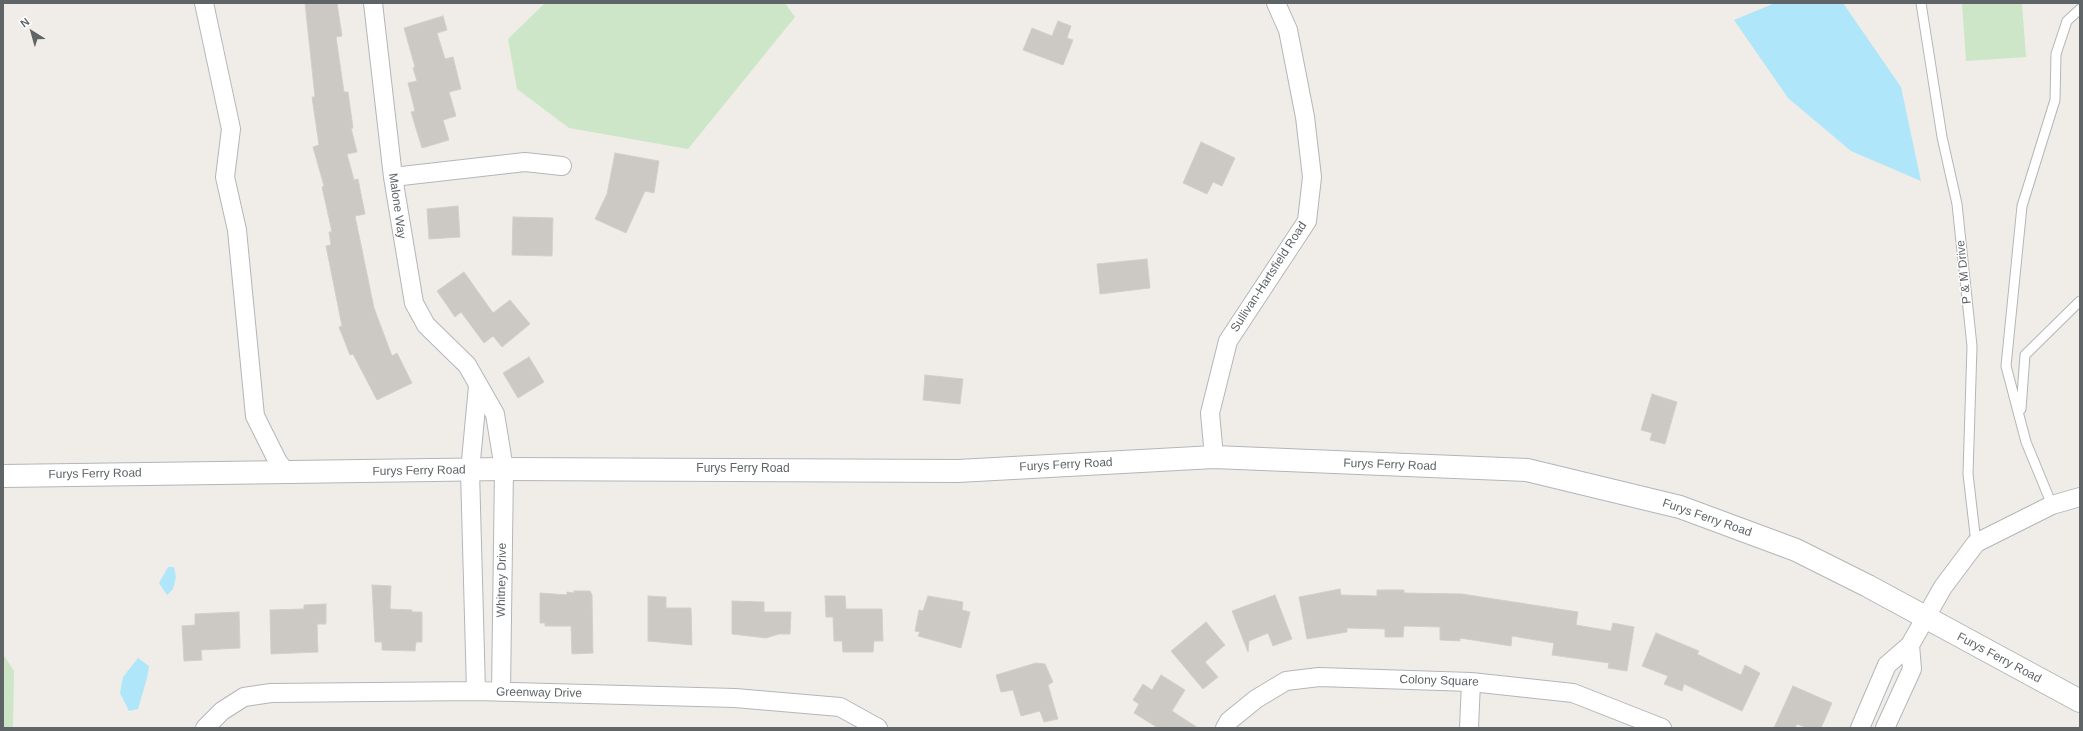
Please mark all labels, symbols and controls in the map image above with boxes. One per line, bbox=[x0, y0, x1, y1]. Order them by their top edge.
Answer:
north arrow bbox=[12, 12, 52, 52]
text: N bbox=[18, 15, 32, 30]
street label: Malone Way bbox=[385, 172, 409, 240]
street label: Sullivan-Hartsfield Road bbox=[1228, 219, 1310, 335]
street label: P & M Drive bbox=[1953, 239, 1975, 305]
street label: Furys Ferry Road bbox=[1019, 455, 1113, 475]
street label: Furys Ferry Road bbox=[1343, 456, 1437, 474]
street label: Furys Ferry Road bbox=[696, 462, 790, 476]
street label: Furys Ferry Road bbox=[372, 463, 466, 479]
street label: Furys Ferry Road bbox=[48, 466, 142, 482]
street label: Furys Ferry Road bbox=[1661, 496, 1753, 540]
street label: Whitney Drive bbox=[494, 543, 510, 617]
street label: Furys Ferry Road bbox=[1954, 630, 2044, 686]
street label: Colony Square bbox=[1399, 672, 1479, 690]
street label: Greenway Drive bbox=[496, 685, 582, 701]

